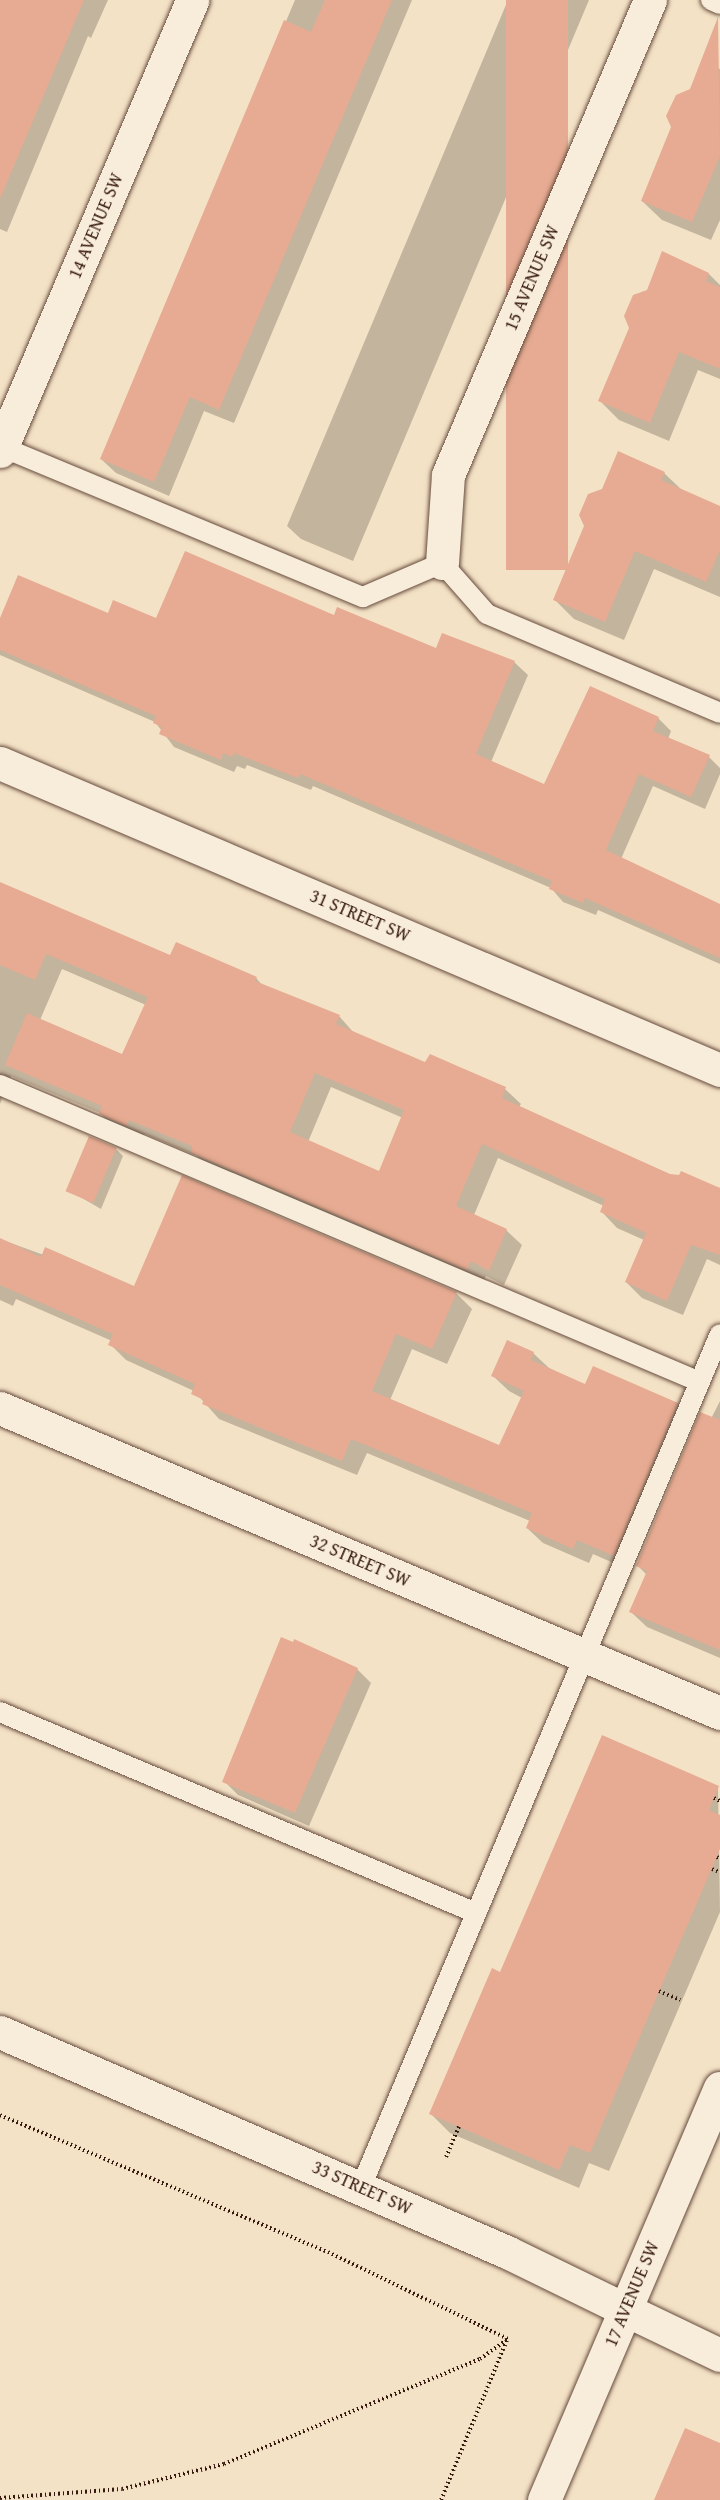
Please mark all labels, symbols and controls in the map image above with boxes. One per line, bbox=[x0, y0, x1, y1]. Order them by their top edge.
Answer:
street label: 14 AVENUE SW bbox=[64, 170, 128, 282]
street label: 15 AVENUE SW bbox=[500, 222, 564, 334]
street label: 31 STREET SW bbox=[307, 885, 413, 947]
street label: 32 STREET SW bbox=[307, 1530, 413, 1592]
street label: 33 STREET SW bbox=[309, 2156, 415, 2220]
street label: 17 AVENUE SW bbox=[600, 2238, 664, 2350]

